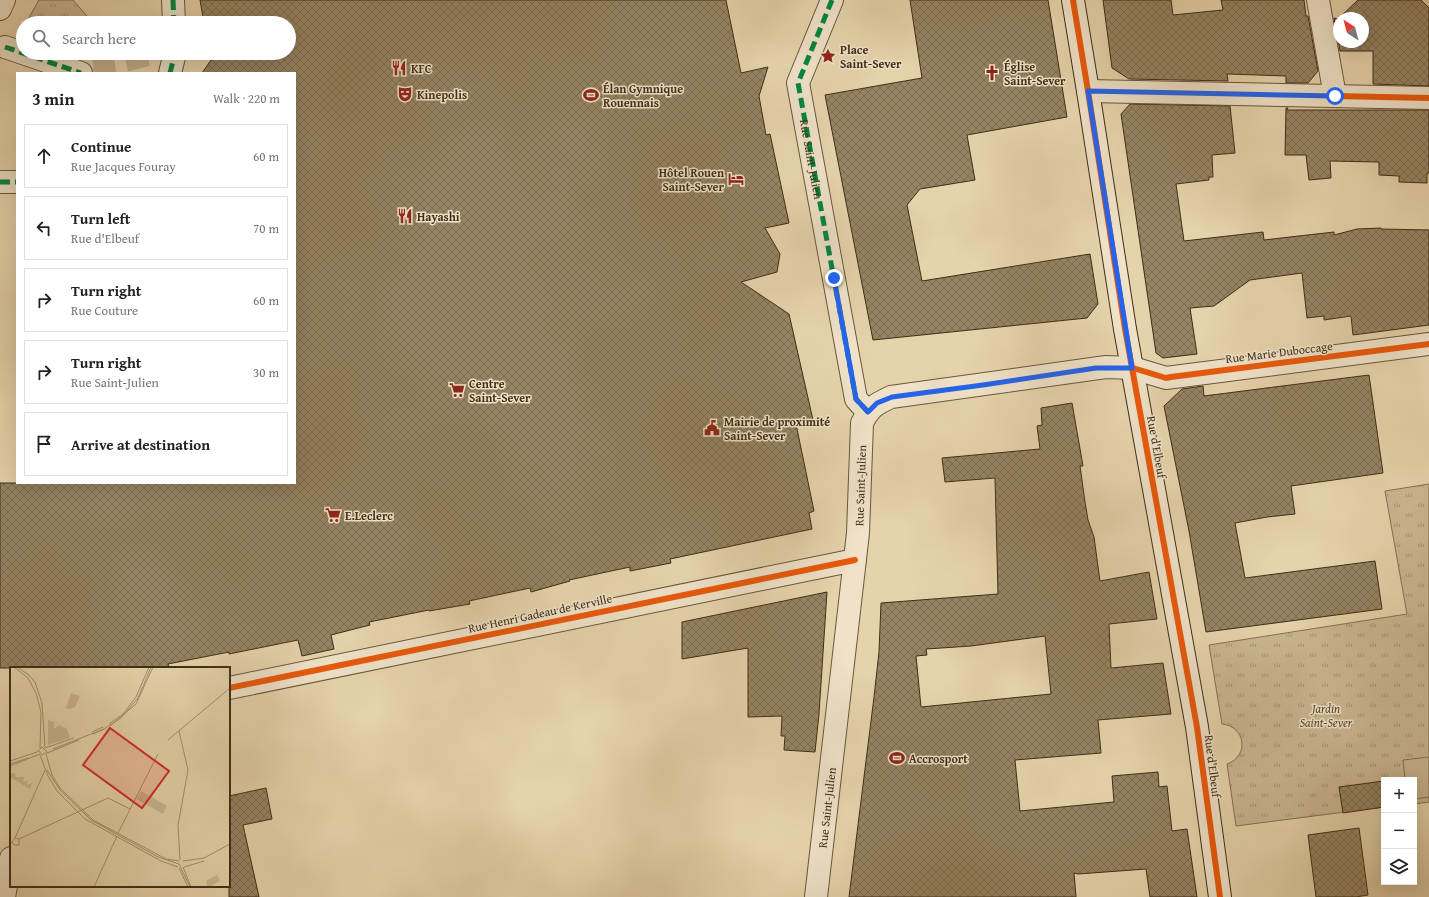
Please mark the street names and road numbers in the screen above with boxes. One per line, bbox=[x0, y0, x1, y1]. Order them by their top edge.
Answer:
street label: Rue Saint-Julien bbox=[796, 118, 828, 201]
street label: Rue Marie Duboccage bbox=[1224, 337, 1334, 367]
street label: Rue d'Elbeuf bbox=[1143, 415, 1171, 481]
street label: Rue Saint-Julien bbox=[850, 444, 870, 526]
street label: Rue Henri Gadeau de Kerville bbox=[467, 589, 614, 637]
street label: Rue d'Elbeuf bbox=[1201, 734, 1225, 799]
street label: Rue Saint-Julien bbox=[813, 766, 839, 849]

